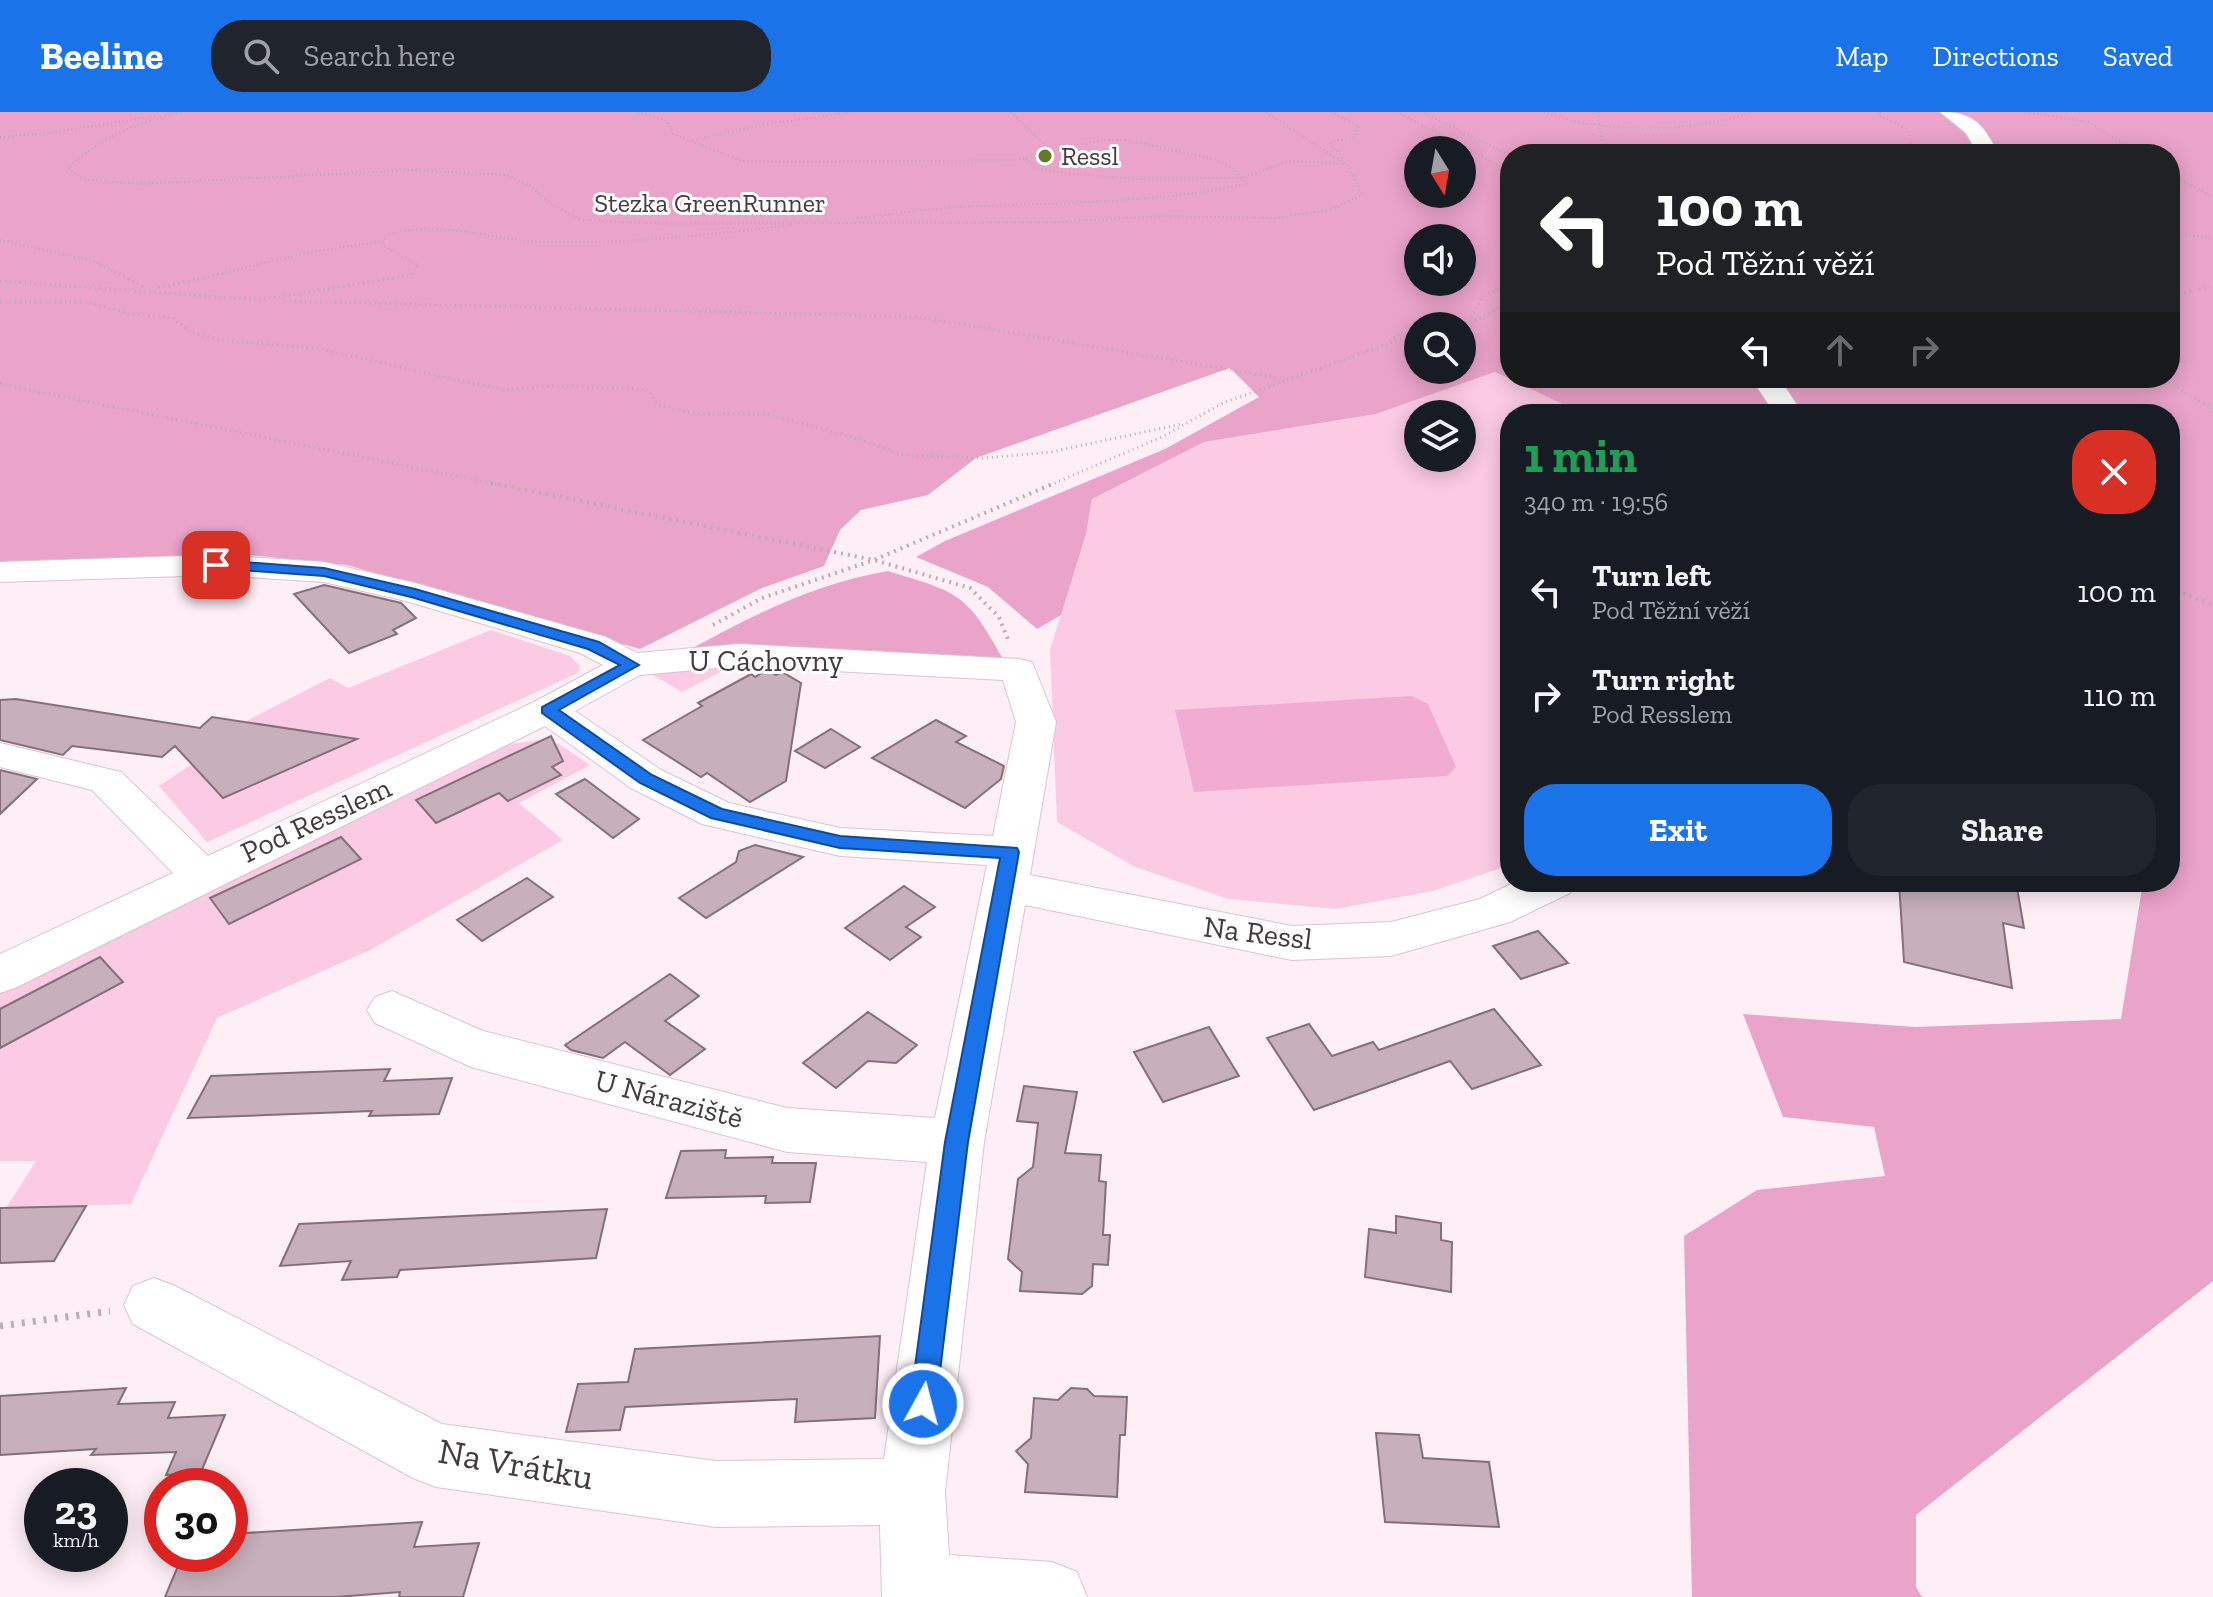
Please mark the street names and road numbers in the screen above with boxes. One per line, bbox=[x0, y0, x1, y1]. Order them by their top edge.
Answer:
street label: Stezka GreenRunner bbox=[594, 187, 826, 219]
street label: U Cáchovny bbox=[689, 643, 844, 679]
street label: Pod Resslem bbox=[235, 769, 397, 870]
street label: Na Ressl bbox=[1202, 908, 1314, 958]
street label: U Náraziště bbox=[591, 1062, 747, 1136]
street label: Na Vrátku bbox=[435, 1429, 597, 1498]

